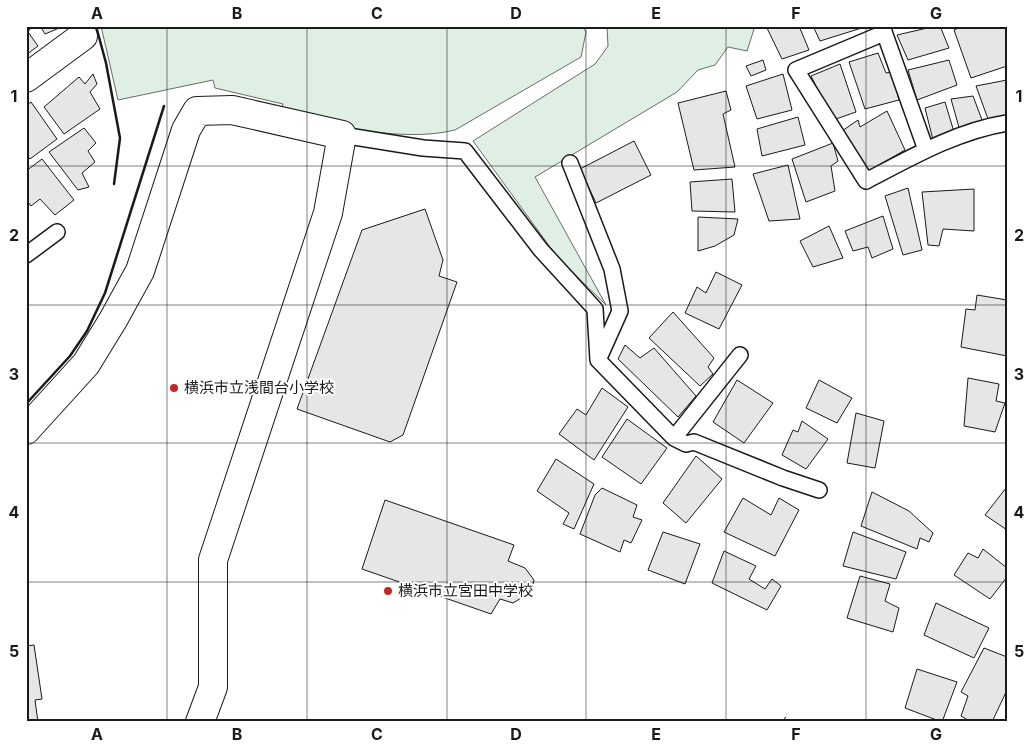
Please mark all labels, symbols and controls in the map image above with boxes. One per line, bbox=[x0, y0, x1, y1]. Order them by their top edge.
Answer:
text: A bbox=[91, 3, 103, 23]
text: B bbox=[232, 3, 242, 23]
text: C bbox=[371, 3, 383, 23]
text: D bbox=[510, 3, 522, 23]
text: E bbox=[651, 3, 661, 23]
text: F bbox=[791, 3, 801, 23]
text: G bbox=[930, 3, 942, 23]
text: 1 bbox=[11, 86, 17, 106]
text: 1 bbox=[1016, 86, 1022, 106]
text: 2 bbox=[9, 225, 19, 245]
text: 2 bbox=[1014, 225, 1024, 245]
text: 3 bbox=[9, 364, 19, 384]
text: 3 bbox=[1014, 364, 1024, 384]
place label: 横浜市立浅間台小学校 bbox=[184, 378, 334, 397]
marker: 横浜市立浅間台小学校 bbox=[168, 382, 180, 394]
text: 4 bbox=[9, 502, 20, 522]
text: 4 bbox=[1014, 502, 1025, 522]
place label: 横浜市立宮田中学校 bbox=[398, 581, 533, 600]
marker: 横浜市立宮田中学校 bbox=[382, 585, 394, 597]
text: 5 bbox=[9, 641, 19, 661]
text: 5 bbox=[1014, 641, 1024, 661]
text: A bbox=[91, 724, 103, 744]
text: B bbox=[232, 724, 242, 744]
text: C bbox=[371, 724, 383, 744]
text: D bbox=[510, 724, 522, 744]
text: E bbox=[651, 724, 661, 744]
text: F bbox=[791, 724, 801, 744]
text: G bbox=[930, 724, 942, 744]

